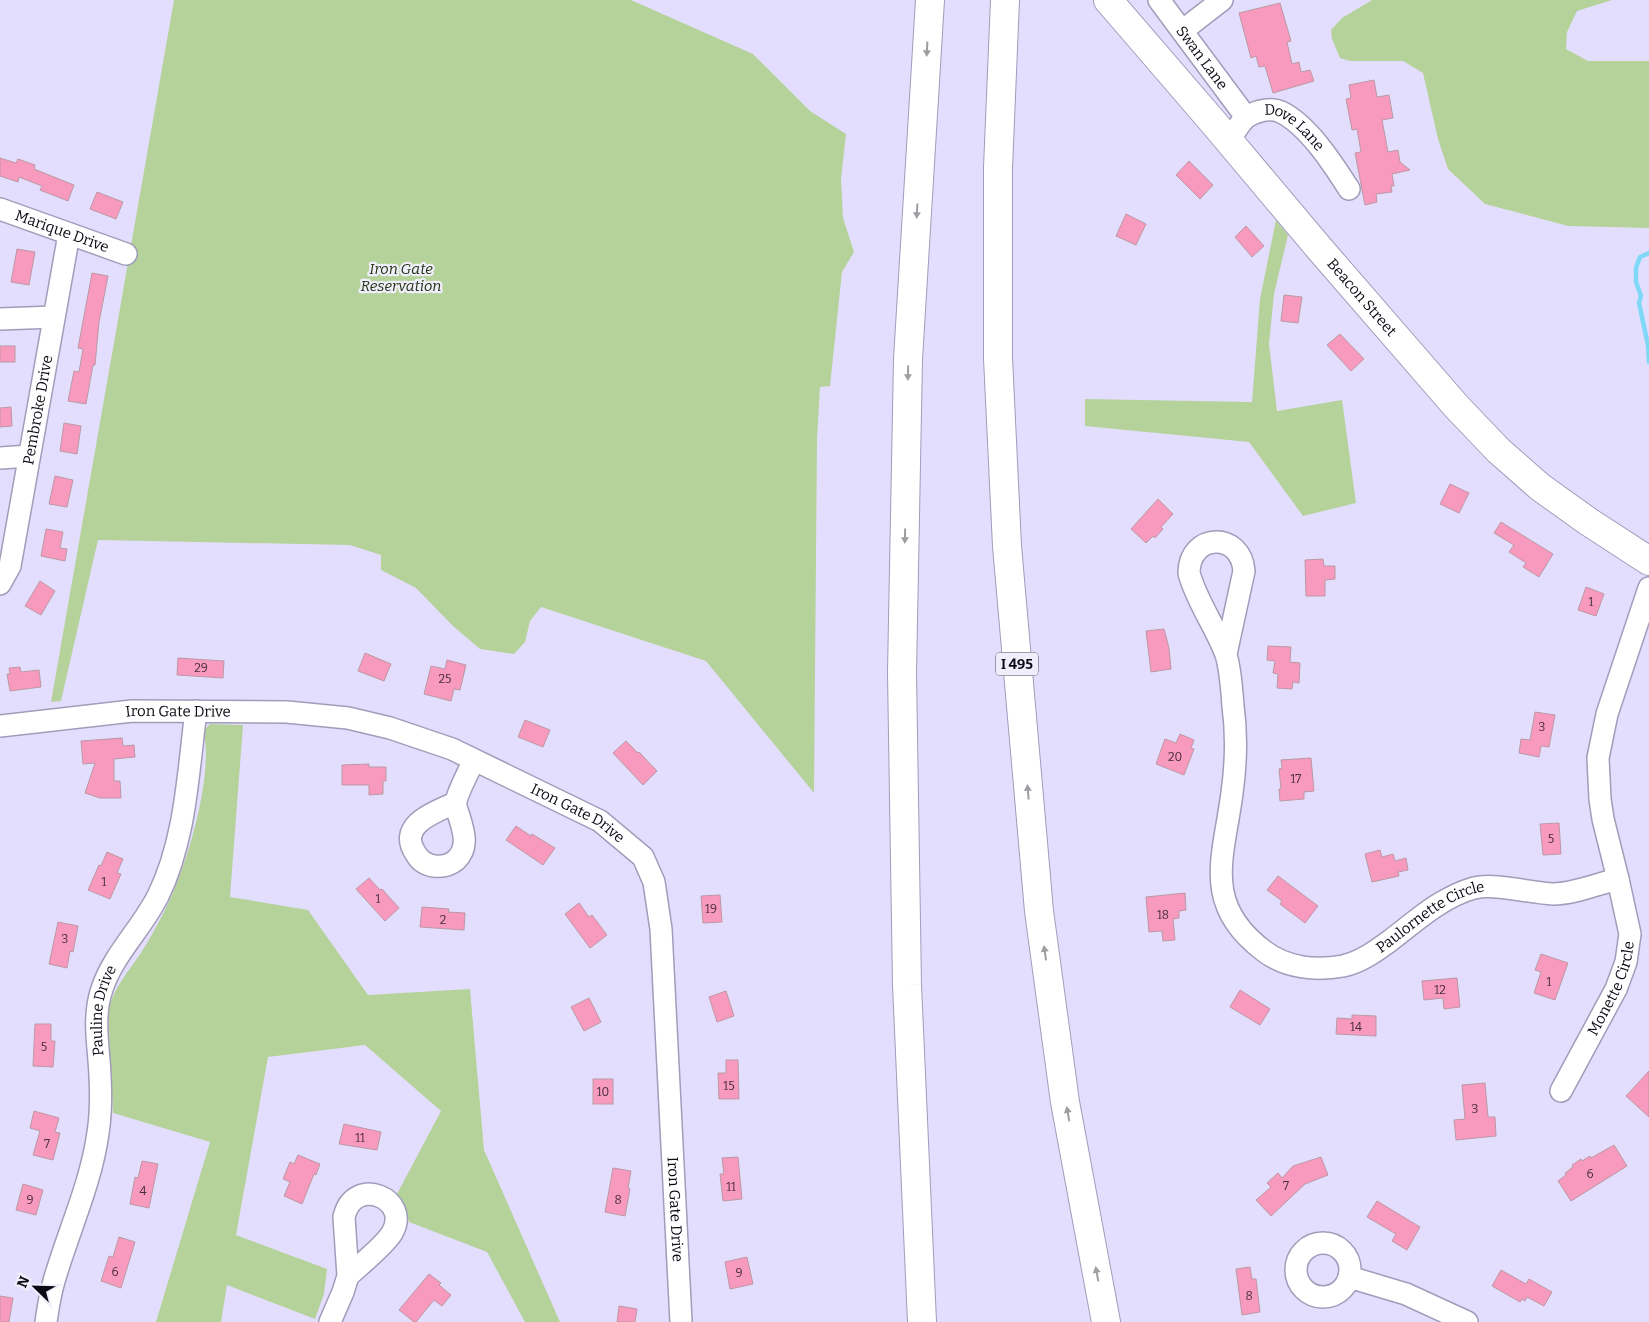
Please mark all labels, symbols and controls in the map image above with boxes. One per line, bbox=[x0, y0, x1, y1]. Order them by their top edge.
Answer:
street label: Swan Lane bbox=[1172, 22, 1232, 93]
one-way arrow bbox=[922, 41, 930, 57]
street label: Dove Lane bbox=[1264, 101, 1328, 154]
one-way arrow bbox=[913, 203, 921, 219]
street label: Marique Drive bbox=[13, 206, 112, 256]
street label: Beacon Street bbox=[1323, 255, 1401, 340]
park label: Iron Gate Reservation bbox=[361, 260, 441, 295]
street label: Pembroke Drive bbox=[19, 354, 56, 466]
one-way arrow bbox=[904, 365, 912, 381]
one-way arrow bbox=[901, 528, 909, 544]
house number: 1 bbox=[1589, 595, 1594, 609]
road number: I 495 bbox=[996, 652, 1038, 676]
house number: 29 bbox=[194, 661, 208, 675]
house number: 25 bbox=[439, 672, 451, 686]
street label: Iron Gate Drive bbox=[125, 702, 231, 721]
house number: 3 bbox=[1539, 720, 1546, 734]
house number: 20 bbox=[1168, 750, 1182, 764]
house number: 17 bbox=[1291, 772, 1301, 786]
street label: Iron Gate Drive bbox=[528, 780, 628, 847]
one-way arrow bbox=[1024, 784, 1032, 800]
house number: 5 bbox=[1548, 832, 1554, 846]
house number: 1 bbox=[102, 875, 107, 889]
street label: Paulornette Circle bbox=[1373, 878, 1485, 957]
house number: 1 bbox=[376, 892, 381, 906]
house number: 19 bbox=[705, 902, 717, 916]
house number: 18 bbox=[1157, 908, 1169, 922]
house number: 2 bbox=[440, 913, 446, 927]
house number: 3 bbox=[62, 932, 69, 946]
street label: Monette Circle bbox=[1584, 940, 1638, 1039]
one-way arrow bbox=[1040, 945, 1048, 961]
street label: Pauline Drive bbox=[88, 962, 120, 1057]
house number: 1 bbox=[1547, 975, 1552, 989]
house number: 12 bbox=[1434, 983, 1446, 997]
house number: 14 bbox=[1350, 1020, 1362, 1034]
house number: 5 bbox=[41, 1040, 47, 1054]
house number: 15 bbox=[723, 1079, 735, 1093]
house number: 10 bbox=[597, 1085, 609, 1099]
house number: 3 bbox=[1472, 1102, 1479, 1116]
one-way arrow bbox=[1063, 1106, 1071, 1122]
house number: 11 bbox=[355, 1131, 365, 1145]
house number: 7 bbox=[44, 1137, 50, 1151]
street label: Iron Gate Drive bbox=[664, 1156, 687, 1262]
house number: 6 bbox=[1586, 1167, 1594, 1181]
house number: 7 bbox=[1283, 1179, 1289, 1193]
house number: 11 bbox=[726, 1180, 736, 1194]
house number: 4 bbox=[139, 1184, 147, 1198]
house number: 9 bbox=[26, 1193, 34, 1207]
house number: 8 bbox=[614, 1193, 622, 1207]
north arrow bbox=[10, 1262, 60, 1312]
house number: 6 bbox=[111, 1265, 119, 1279]
house number: 9 bbox=[735, 1266, 743, 1280]
one-way arrow bbox=[1093, 1266, 1101, 1282]
text: N bbox=[14, 1274, 34, 1290]
house number: 8 bbox=[1245, 1289, 1253, 1303]

